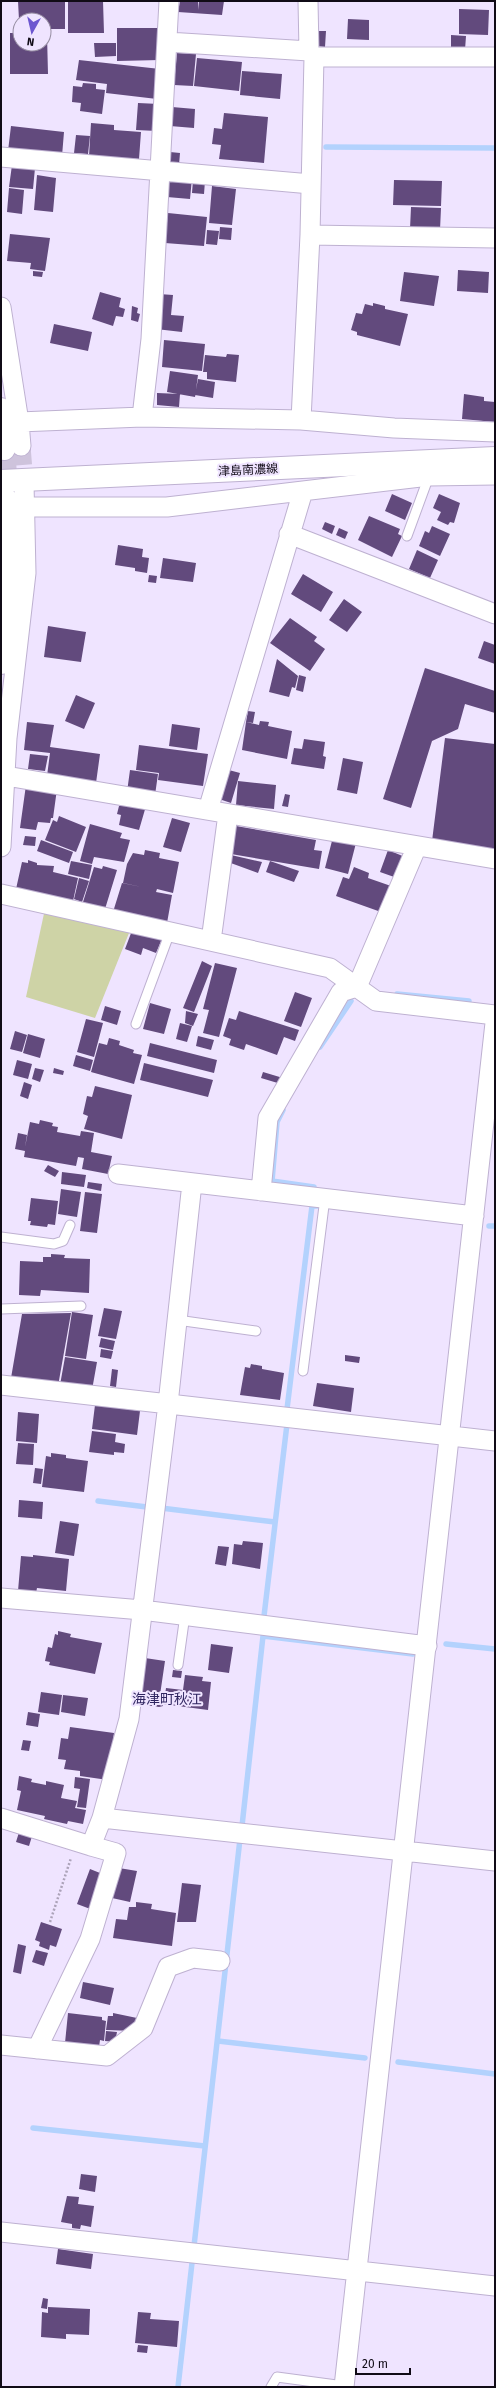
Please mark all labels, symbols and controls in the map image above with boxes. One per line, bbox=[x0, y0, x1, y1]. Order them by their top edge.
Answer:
north arrow bbox=[12, 12, 52, 52]
text: N bbox=[26, 34, 35, 48]
street label: 津島南濃線 bbox=[218, 461, 278, 479]
district label: 海津町秋江 bbox=[132, 1691, 202, 1708]
scale bar bbox=[356, 2350, 410, 2376]
text: 20 m bbox=[362, 2357, 388, 2371]

